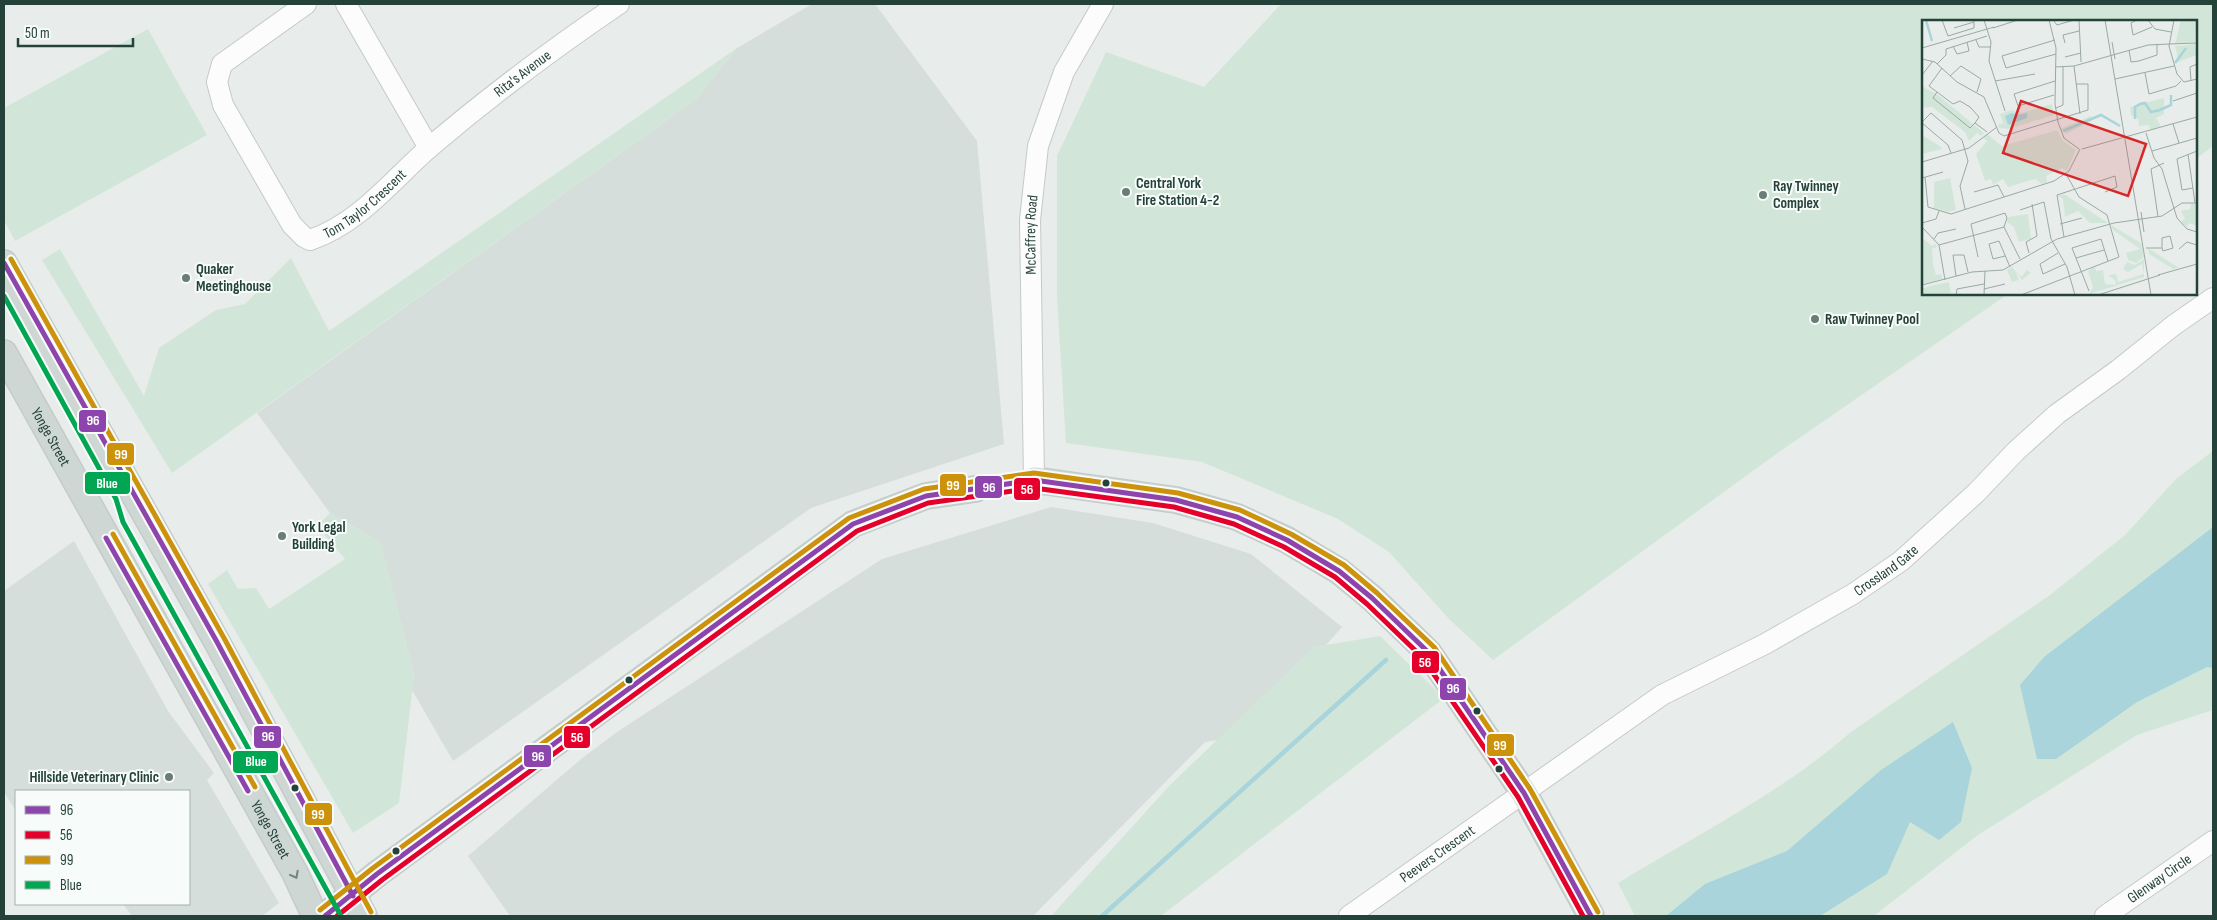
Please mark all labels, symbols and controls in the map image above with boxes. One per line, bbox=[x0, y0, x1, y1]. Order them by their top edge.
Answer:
scale bar bbox=[18, 15, 132, 47]
inset map bbox=[1922, 20, 2197, 295]
text: 50 m bbox=[25, 24, 50, 43]
street label: Rita's Avenue bbox=[490, 46, 555, 101]
street label: Tom Taylor Crescent bbox=[320, 165, 411, 243]
place label: Central York Fire Station 4-2 bbox=[1136, 174, 1219, 210]
place label: Ray Twinney Complex bbox=[1773, 177, 1840, 213]
marker: Central York Fire Station 4-2 bbox=[1120, 186, 1132, 198]
marker: Ray Twinney Complex bbox=[1757, 189, 1769, 201]
street label: McCaffrey Road bbox=[1021, 194, 1042, 275]
place label: Quaker Meetinghouse bbox=[196, 260, 271, 296]
marker: Quaker Meetinghouse bbox=[180, 272, 192, 284]
place label: Raw Twinney Pool bbox=[1825, 310, 1919, 329]
marker: Raw Twinney Pool bbox=[1809, 313, 1821, 325]
street label: Yonge Street bbox=[27, 404, 75, 470]
line badge: 96 bbox=[78, 409, 107, 433]
text: 96 bbox=[86, 412, 100, 429]
line badge: 99 bbox=[106, 442, 135, 466]
text: 99 bbox=[114, 446, 128, 463]
line badge: Blue bbox=[84, 471, 131, 495]
line badge: 99 bbox=[939, 473, 967, 497]
text: Blue bbox=[96, 475, 118, 492]
line badge: 96 bbox=[974, 475, 1003, 499]
text: 99 bbox=[946, 477, 960, 494]
line badge: 56 bbox=[1013, 477, 1041, 501]
unlabelled marker bbox=[1101, 478, 1111, 488]
text: 96 bbox=[982, 479, 996, 496]
text: 56 bbox=[1021, 481, 1034, 498]
place label: York Legal Building bbox=[292, 518, 345, 554]
marker: York Legal Building bbox=[276, 530, 288, 542]
street label: Crossland Gate bbox=[1850, 540, 1922, 600]
line badge: 56 bbox=[1411, 650, 1440, 674]
text: 56 bbox=[1419, 654, 1432, 671]
unlabelled marker bbox=[624, 675, 634, 685]
line badge: 96 bbox=[1439, 677, 1467, 701]
text: 96 bbox=[1446, 680, 1460, 697]
unlabelled marker bbox=[1472, 706, 1482, 716]
line badge: 96 bbox=[253, 725, 282, 749]
line badge: 56 bbox=[563, 725, 591, 749]
text: 96 bbox=[261, 728, 275, 745]
text: 56 bbox=[571, 729, 584, 746]
line badge: 99 bbox=[1486, 733, 1515, 757]
text: 99 bbox=[1493, 737, 1507, 754]
line badge: 96 bbox=[523, 744, 552, 768]
text: 96 bbox=[531, 748, 545, 765]
line badge: Blue bbox=[232, 750, 279, 774]
text: Blue bbox=[245, 753, 267, 770]
unlabelled marker bbox=[1494, 764, 1504, 774]
place label: Hillside Veterinary Clinic bbox=[29, 768, 159, 787]
marker: Hillside Veterinary Clinic bbox=[163, 771, 175, 783]
unlabelled marker bbox=[290, 783, 300, 793]
legend bbox=[15, 790, 190, 905]
street label: Yonge Street bbox=[247, 797, 295, 862]
text: 96 bbox=[60, 801, 73, 820]
line badge: 99 bbox=[304, 802, 333, 826]
text: 99 bbox=[311, 806, 325, 823]
street label: Peevers Crescent bbox=[1396, 820, 1479, 887]
text: 56 bbox=[60, 826, 73, 845]
unlabelled marker bbox=[391, 846, 401, 856]
street label: Glenway Circle bbox=[2123, 849, 2195, 907]
text: 99 bbox=[60, 851, 73, 870]
one-way arrow bbox=[289, 869, 299, 878]
text: Blue bbox=[60, 876, 82, 895]

